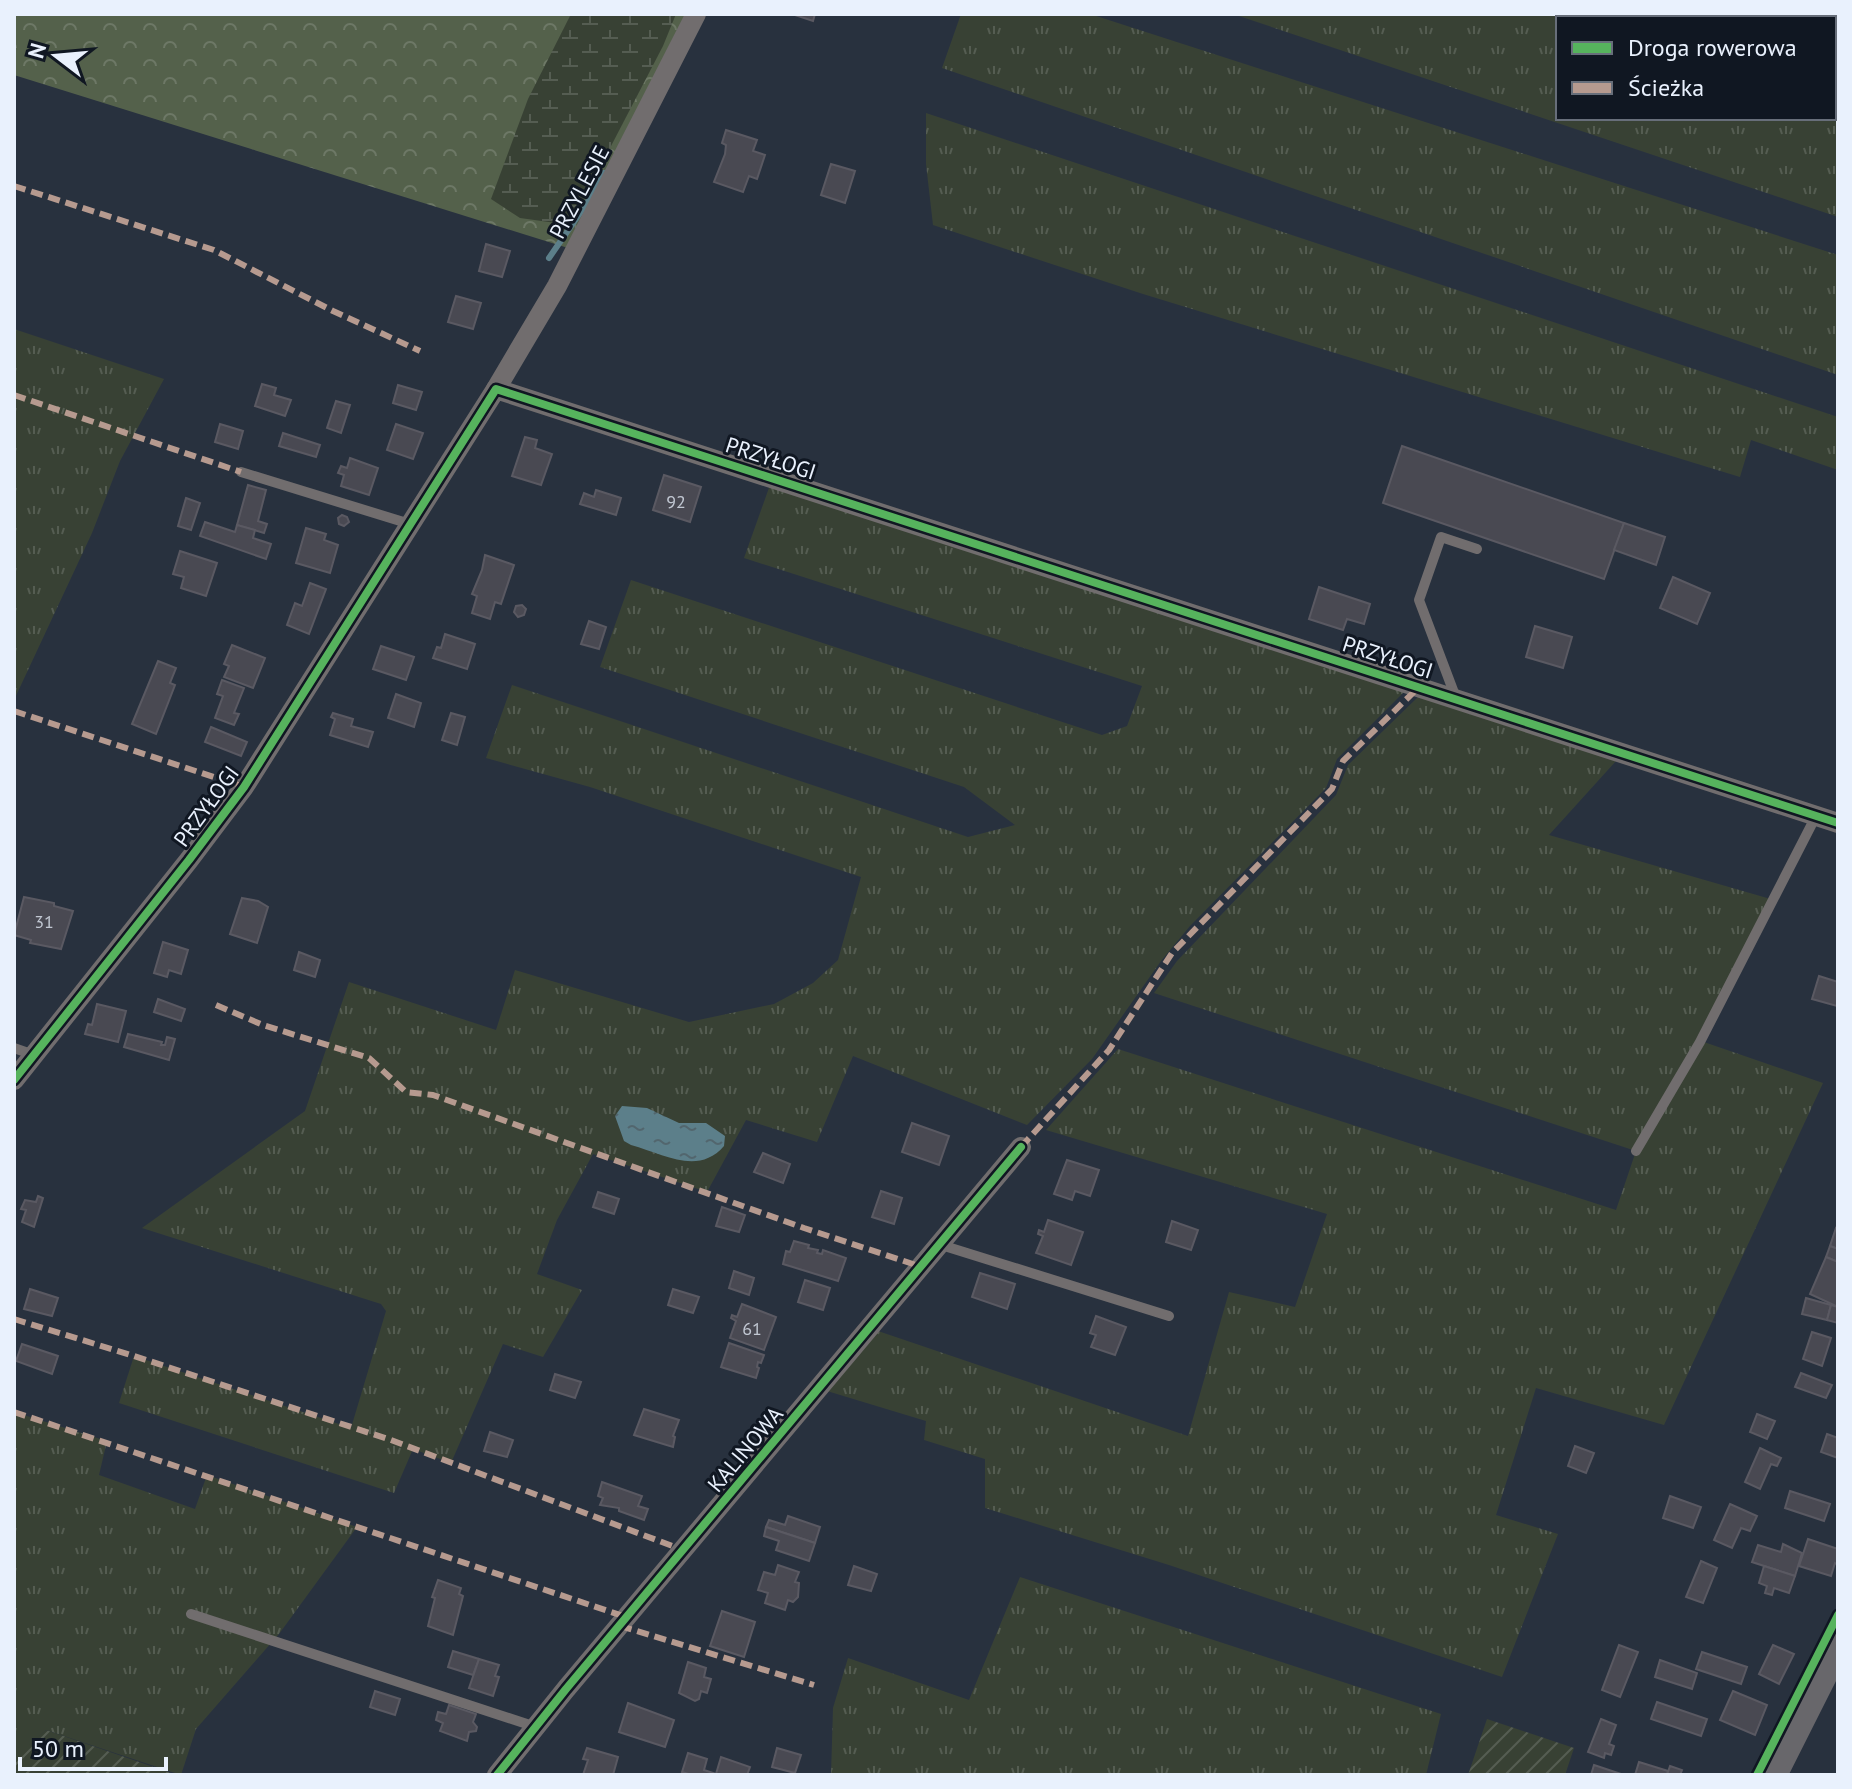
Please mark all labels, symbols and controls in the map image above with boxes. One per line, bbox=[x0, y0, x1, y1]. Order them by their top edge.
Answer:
north arrow bbox=[16, 16, 96, 96]
legend bbox=[1556, 16, 1836, 120]
text: Droga rowerowa bbox=[1628, 32, 1797, 63]
text: N bbox=[21, 40, 52, 61]
text: Ścieżka bbox=[1628, 72, 1704, 103]
street label: PRZYLESIE bbox=[543, 141, 615, 243]
street label: PRZYŁOGI bbox=[722, 430, 820, 486]
house number: 92 bbox=[666, 490, 686, 513]
street label: PRZYŁOGI bbox=[1339, 629, 1437, 685]
street label: PRZYŁOGI bbox=[167, 760, 245, 852]
house number: 31 bbox=[34, 910, 54, 933]
house number: 61 bbox=[742, 1317, 762, 1340]
street label: KALINOWA bbox=[701, 1400, 789, 1498]
scale bar bbox=[20, 1721, 166, 1771]
text: 50 m bbox=[32, 1733, 84, 1764]

